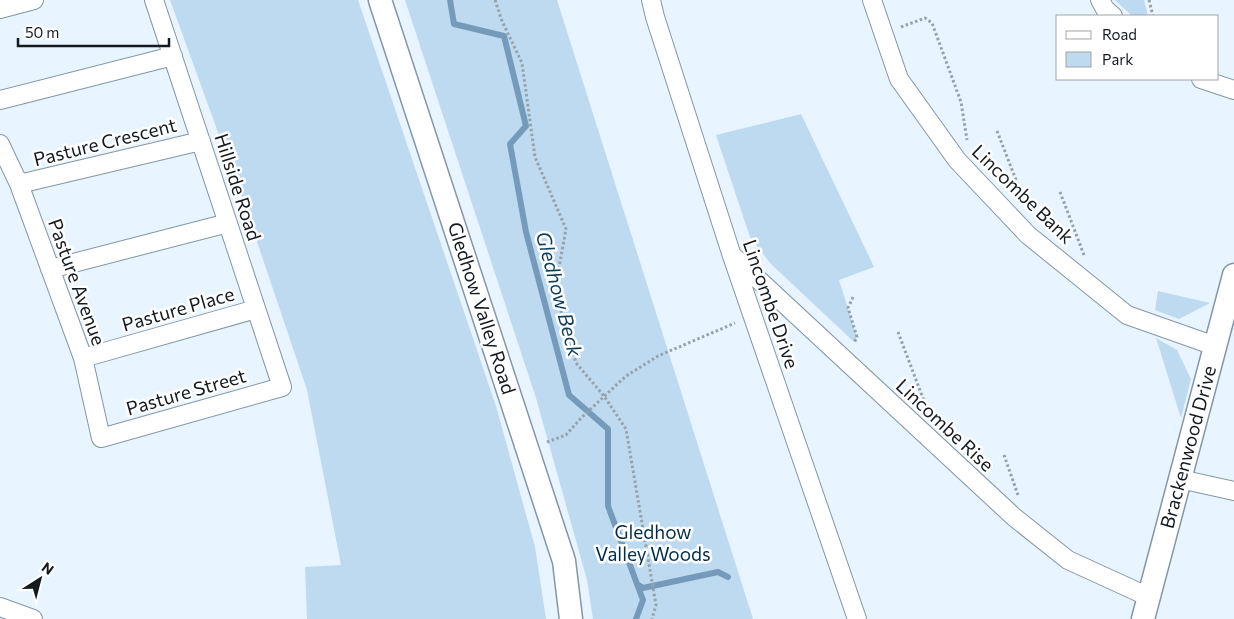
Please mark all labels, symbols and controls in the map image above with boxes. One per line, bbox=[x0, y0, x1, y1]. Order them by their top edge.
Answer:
scale bar bbox=[18, 15, 169, 47]
legend bbox=[1056, 15, 1219, 80]
text: 50 m bbox=[25, 23, 59, 41]
text: Road bbox=[1102, 25, 1137, 43]
text: Park bbox=[1102, 50, 1133, 68]
street label: Pasture Crescent bbox=[31, 113, 179, 170]
street label: Hillside Road bbox=[210, 130, 267, 243]
street label: Lincombe Bank bbox=[968, 139, 1079, 248]
street label: Pasture Avenue bbox=[44, 215, 111, 348]
street label: Gledhow Valley Road bbox=[444, 219, 521, 397]
water label: Gledhow Beck bbox=[532, 228, 589, 360]
street label: Lincombe Drive bbox=[739, 236, 804, 371]
street label: Pasture Place bbox=[119, 281, 237, 336]
street label: Pasture Street bbox=[123, 363, 249, 420]
street label: Brackenwood Drive bbox=[1155, 363, 1220, 531]
street label: Lincombe Rise bbox=[892, 374, 999, 476]
park label: Gledhow Valley Woods bbox=[595, 520, 711, 565]
north arrow bbox=[15, 554, 65, 604]
text: N bbox=[39, 558, 57, 578]

